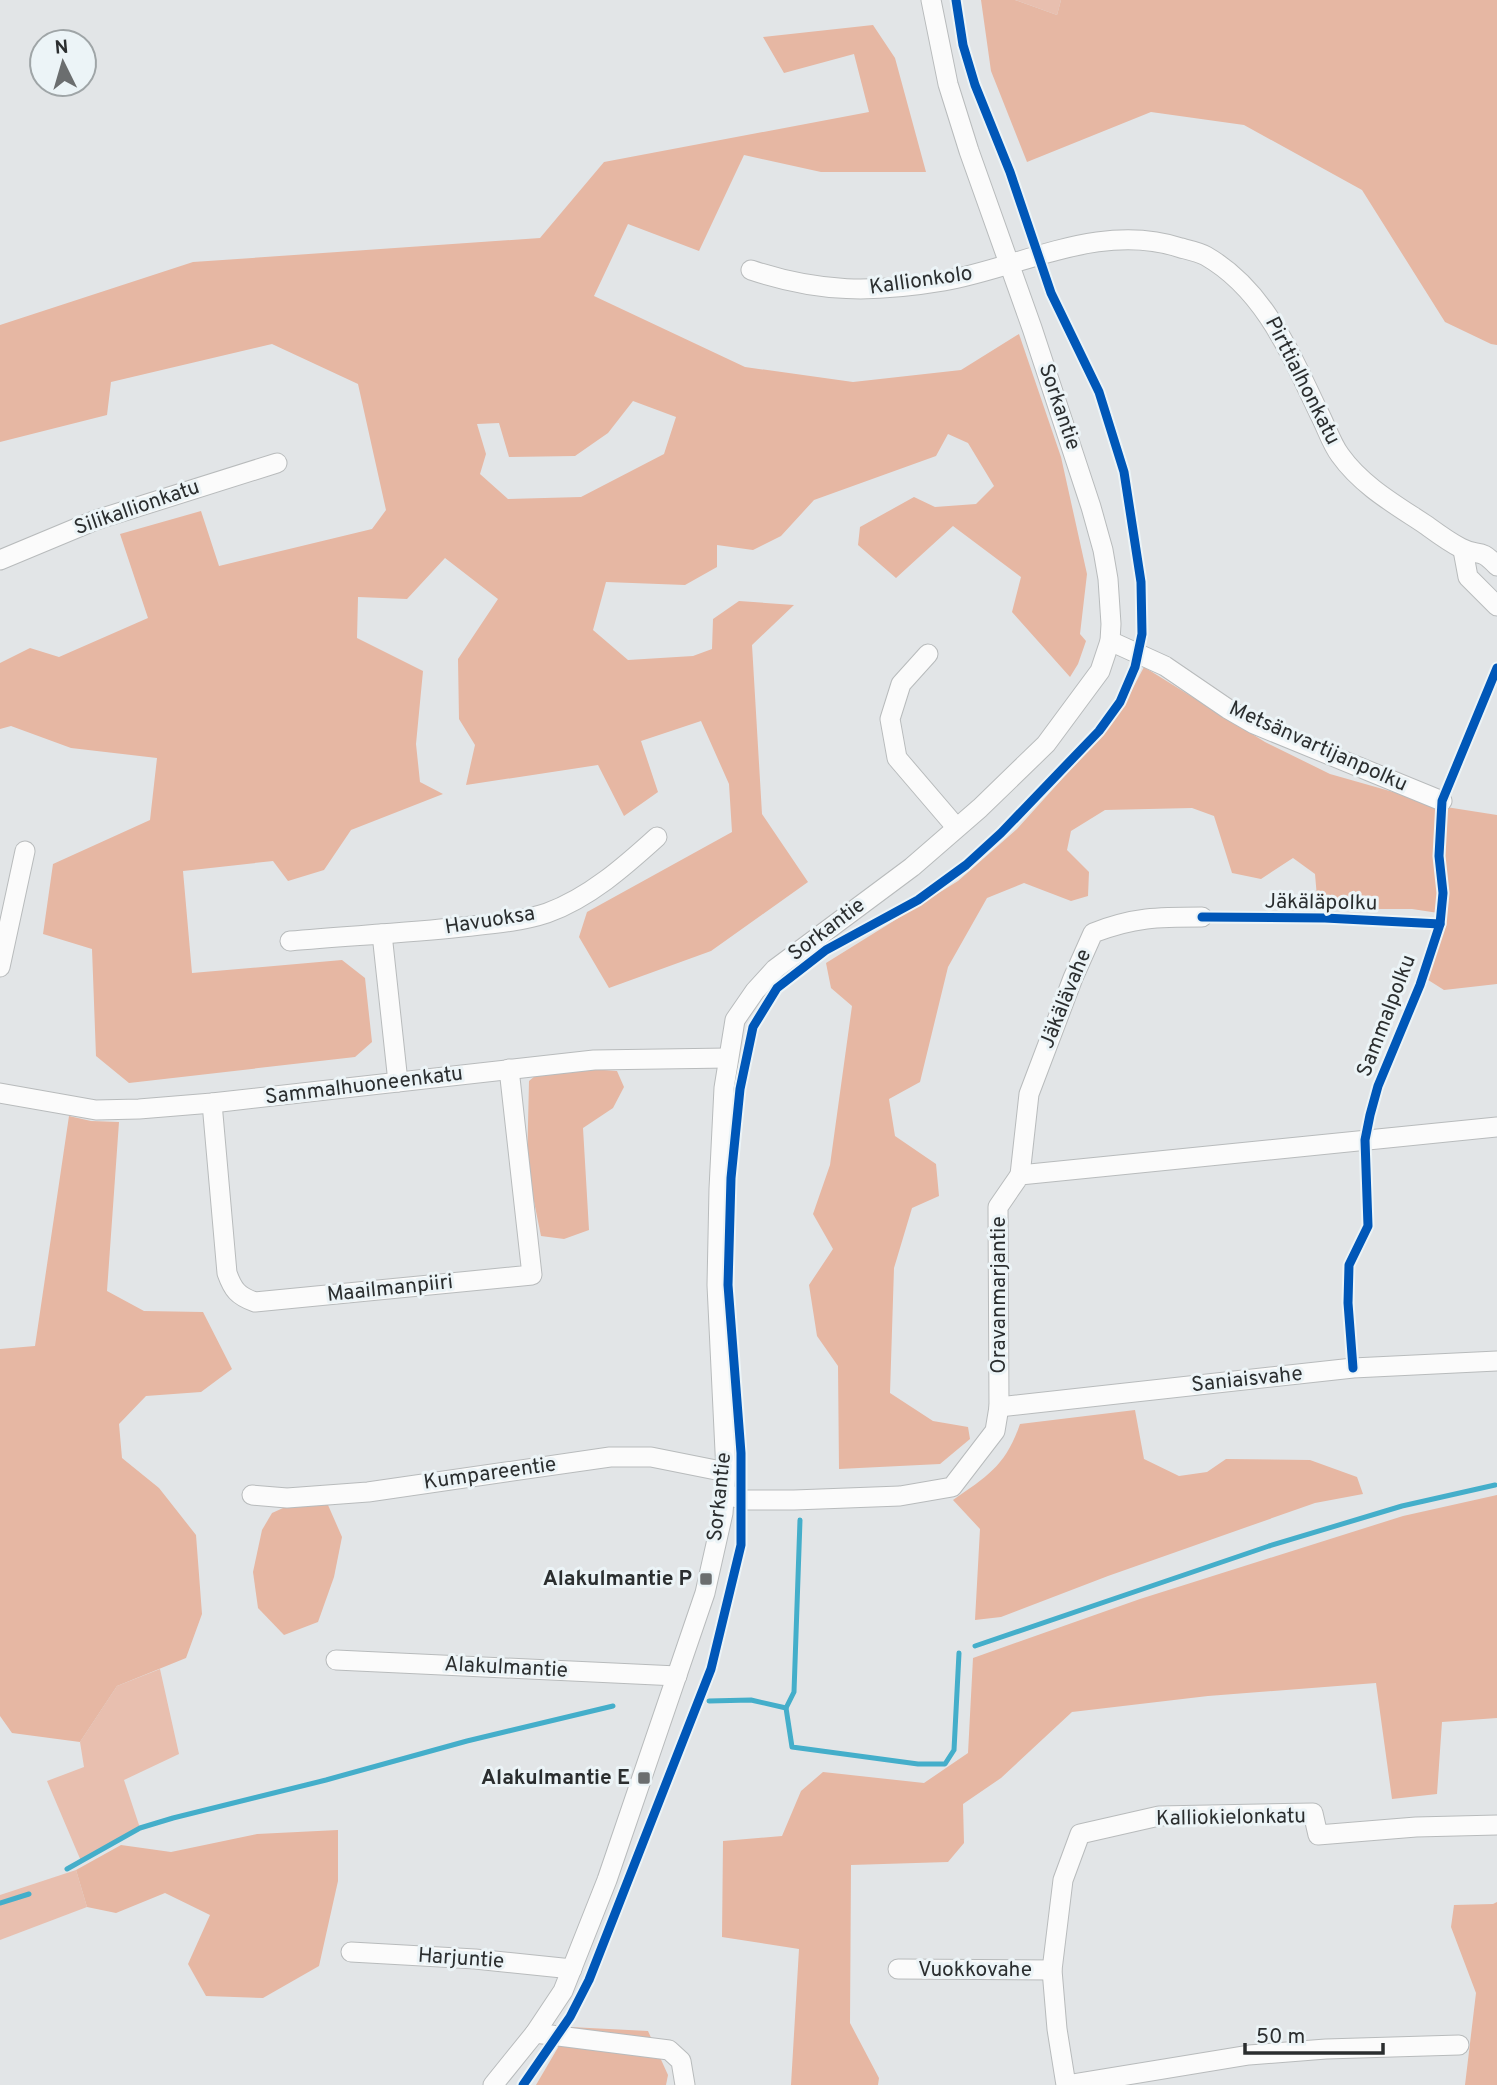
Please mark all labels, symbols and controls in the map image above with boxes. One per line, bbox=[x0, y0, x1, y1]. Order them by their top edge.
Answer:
north arrow bbox=[28, 28, 98, 98]
text: N bbox=[54, 36, 70, 61]
street label: Kallionkolo bbox=[868, 260, 974, 302]
street label: Pirttialhonkatu bbox=[1258, 312, 1346, 450]
street label: Sorkantie bbox=[1032, 360, 1086, 454]
street label: Silikallionkatu bbox=[71, 474, 203, 542]
street label: Metsänvartijanpolku bbox=[1224, 695, 1412, 799]
street label: Jäkäläpolku bbox=[1264, 889, 1378, 917]
street label: Sorkantie bbox=[783, 892, 871, 968]
street label: Havuoksa bbox=[443, 901, 537, 941]
street label: Jäkälävahe bbox=[1034, 945, 1098, 1053]
street label: Sammalpolku bbox=[1351, 951, 1423, 1081]
street label: Sammalhuoneenkatu bbox=[263, 1060, 465, 1112]
street label: Oravanmarjantie bbox=[986, 1216, 1013, 1374]
street label: Maailmanpiiri bbox=[326, 1269, 454, 1309]
street label: Saniaisvahe bbox=[1190, 1361, 1304, 1399]
street label: Kumpareentie bbox=[422, 1451, 558, 1497]
street label: Sorkantie bbox=[702, 1451, 738, 1543]
place label: Alakulmantie P bbox=[543, 1566, 692, 1593]
marker: Alakulmantie P bbox=[698, 1571, 714, 1587]
street label: Alakulmantie bbox=[443, 1651, 569, 1685]
place label: Alakulmantie E bbox=[481, 1765, 630, 1792]
marker: Alakulmantie E bbox=[636, 1770, 652, 1786]
street label: Kalliokielonkatu bbox=[1156, 1803, 1306, 1833]
street label: Harjuntie bbox=[417, 1943, 505, 1975]
street label: Vuokkovahe bbox=[918, 1957, 1032, 1984]
scale bar bbox=[1245, 2011, 1383, 2056]
text: 50 m bbox=[1256, 2024, 1305, 2051]

